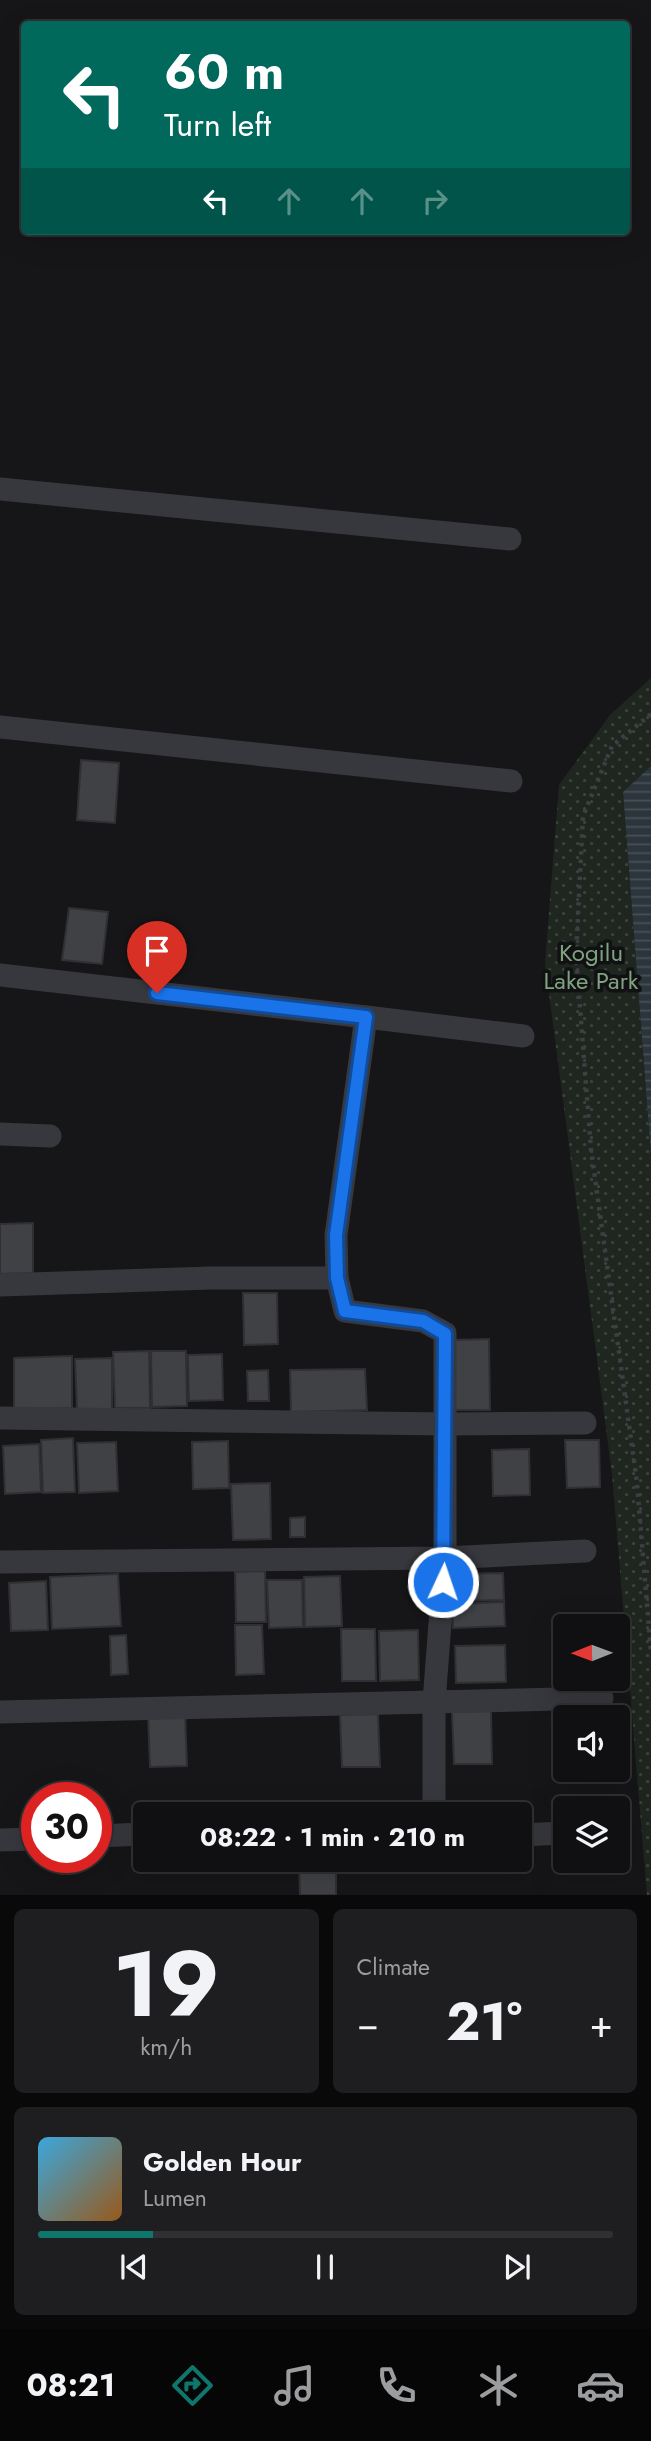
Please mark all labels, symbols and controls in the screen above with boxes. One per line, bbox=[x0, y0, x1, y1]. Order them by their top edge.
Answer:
text: 60 m bbox=[164, 37, 284, 107]
icon: left bbox=[49, 49, 140, 140]
text: Turn left bbox=[164, 102, 271, 148]
icon: left bbox=[197, 182, 235, 220]
icon: ahead bbox=[270, 182, 308, 220]
icon: ahead bbox=[343, 182, 381, 220]
icon: right bbox=[416, 182, 454, 220]
pin bbox=[127, 921, 187, 993]
icon: arrive bbox=[138, 932, 176, 970]
park label: Kogilu Lake Park bbox=[544, 935, 639, 998]
position arrow bbox=[406, 1545, 480, 1619]
north arrow bbox=[553, 1614, 630, 1690]
map controls bbox=[553, 1614, 630, 1873]
button: sound bbox=[553, 1705, 630, 1782]
speed limit sign: 30 bbox=[21, 1782, 112, 1873]
button: layers bbox=[553, 1796, 630, 1873]
text: 08:22 · 1 min · 210 m bbox=[200, 1818, 465, 1856]
text: 19 bbox=[113, 1919, 220, 2050]
text: Climate bbox=[357, 1950, 430, 1984]
text: 21° bbox=[446, 1984, 522, 2060]
text: − bbox=[357, 1996, 379, 2051]
text: + bbox=[590, 1996, 613, 2051]
text: km/h bbox=[140, 2030, 192, 2064]
text: Golden Hour bbox=[143, 2143, 302, 2181]
text: Lumen bbox=[143, 2181, 207, 2215]
icon: previous bbox=[115, 2248, 153, 2286]
icon: pause bbox=[306, 2248, 344, 2286]
icon: next bbox=[498, 2248, 536, 2286]
icon: directions bbox=[168, 2361, 217, 2410]
icon: music bbox=[270, 2361, 319, 2410]
icon: phone bbox=[372, 2361, 421, 2410]
icon: climate bbox=[474, 2361, 523, 2410]
icon: car bbox=[576, 2361, 625, 2410]
text: 08:21 bbox=[26, 2362, 115, 2408]

